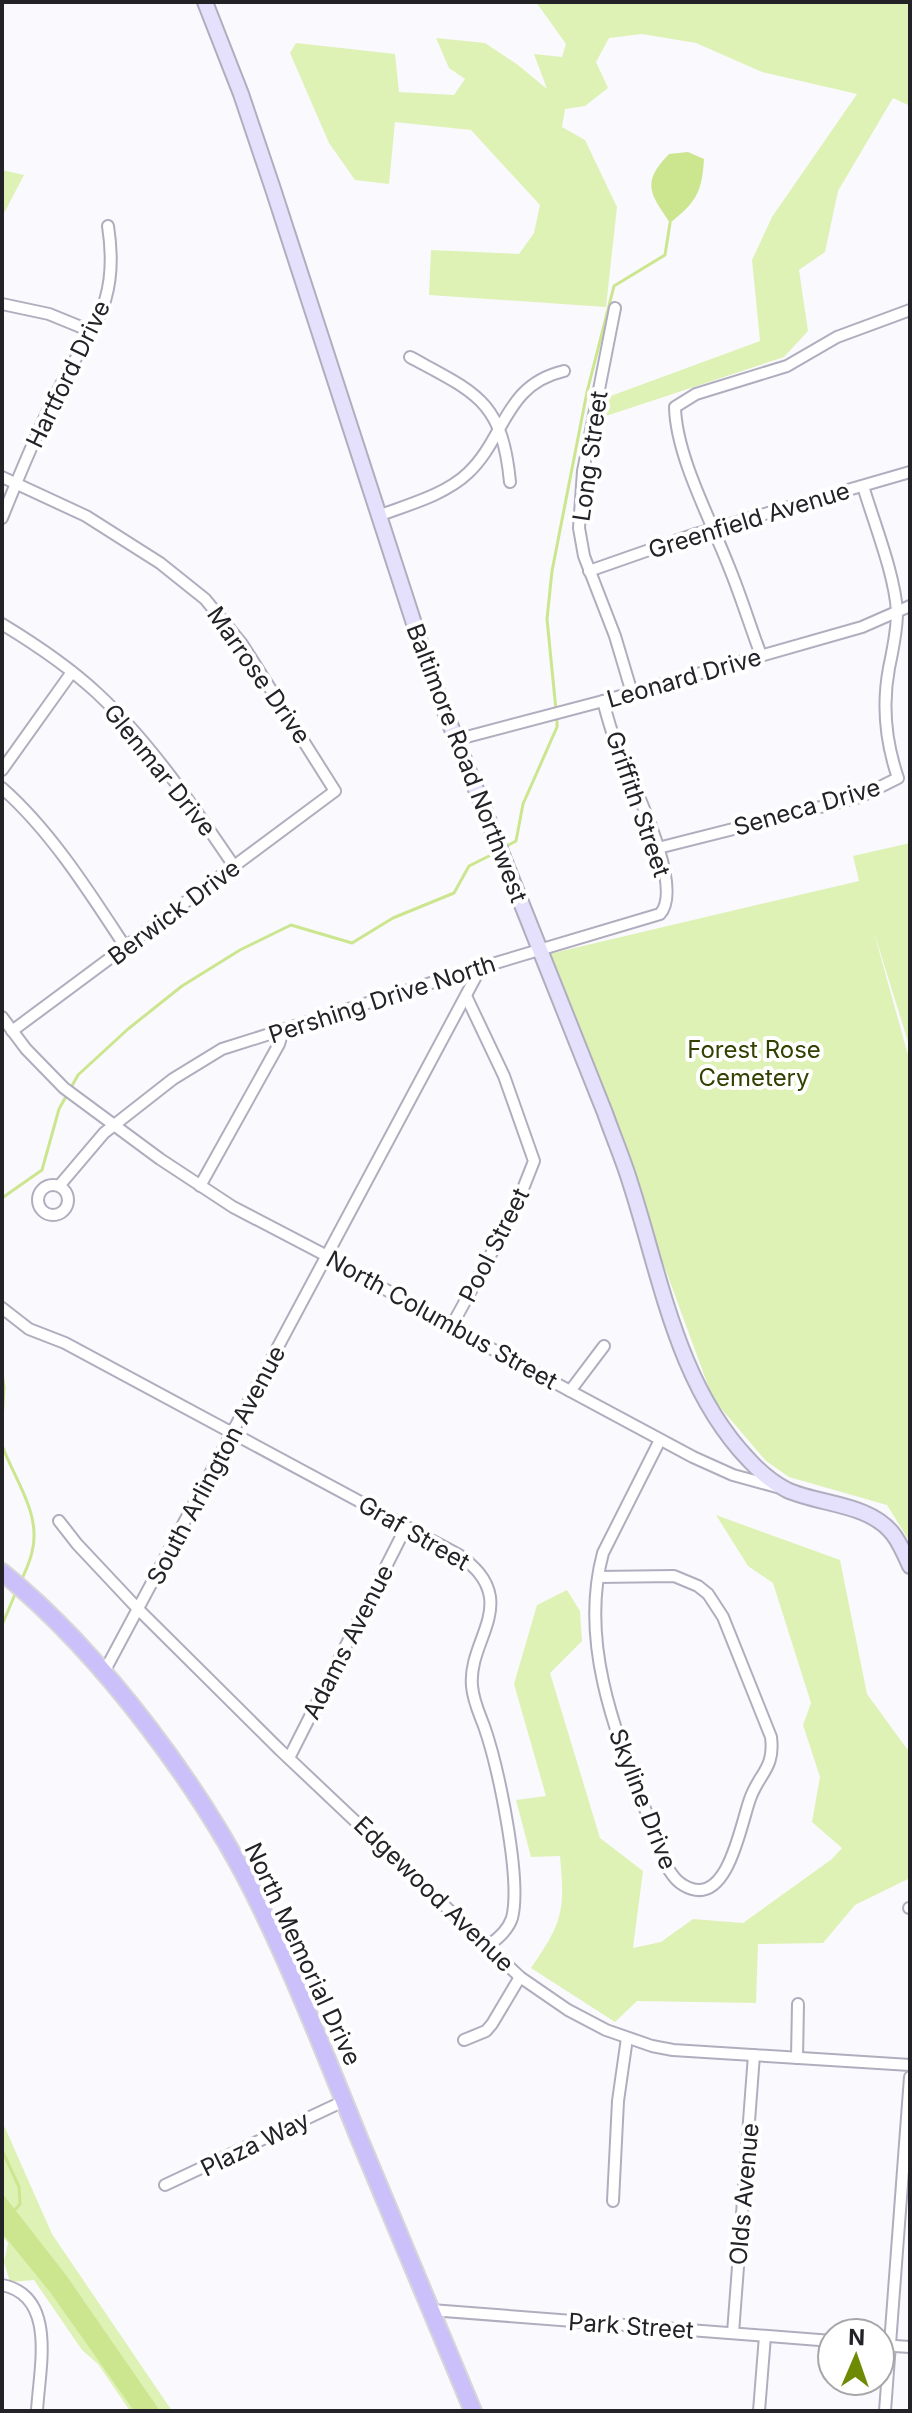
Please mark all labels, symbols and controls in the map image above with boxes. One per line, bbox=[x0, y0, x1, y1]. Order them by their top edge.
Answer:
street label: Hartford Drive bbox=[20, 296, 116, 452]
street label: Long Street bbox=[567, 389, 614, 523]
street label: Greenfield Avenue bbox=[645, 476, 853, 564]
street label: Marrose Drive bbox=[201, 601, 317, 749]
street label: Baltimore Road Northwest bbox=[400, 620, 534, 907]
street label: Leonard Drive bbox=[603, 642, 765, 714]
street label: Glenmar Drive bbox=[98, 698, 222, 842]
street label: Griffith Street bbox=[599, 727, 677, 881]
street label: Seneca Drive bbox=[730, 772, 884, 842]
street label: Berwick Drive bbox=[102, 853, 246, 971]
street label: Pershing Drive North bbox=[265, 949, 499, 1049]
park label: Forest Rose Cemetery bbox=[687, 1035, 821, 1092]
street label: Pool Street bbox=[453, 1183, 535, 1307]
street label: North Columbus Street bbox=[321, 1244, 563, 1396]
street label: South Arlington Avenue bbox=[141, 1341, 291, 1589]
street label: Graf Street bbox=[353, 1489, 475, 1577]
street label: Adams Avenue bbox=[297, 1560, 399, 1724]
street label: Skyline Drive bbox=[603, 1725, 683, 1873]
street label: Edgewood Avenue bbox=[348, 1810, 520, 1978]
street label: North Memorial Drive bbox=[239, 1838, 367, 2070]
street label: Plaza Way bbox=[196, 2105, 314, 2183]
street label: Olds Avenue bbox=[723, 2122, 765, 2266]
street label: Park Street bbox=[567, 2307, 695, 2345]
north arrow bbox=[816, 2317, 896, 2397]
text: N bbox=[848, 2324, 866, 2350]

